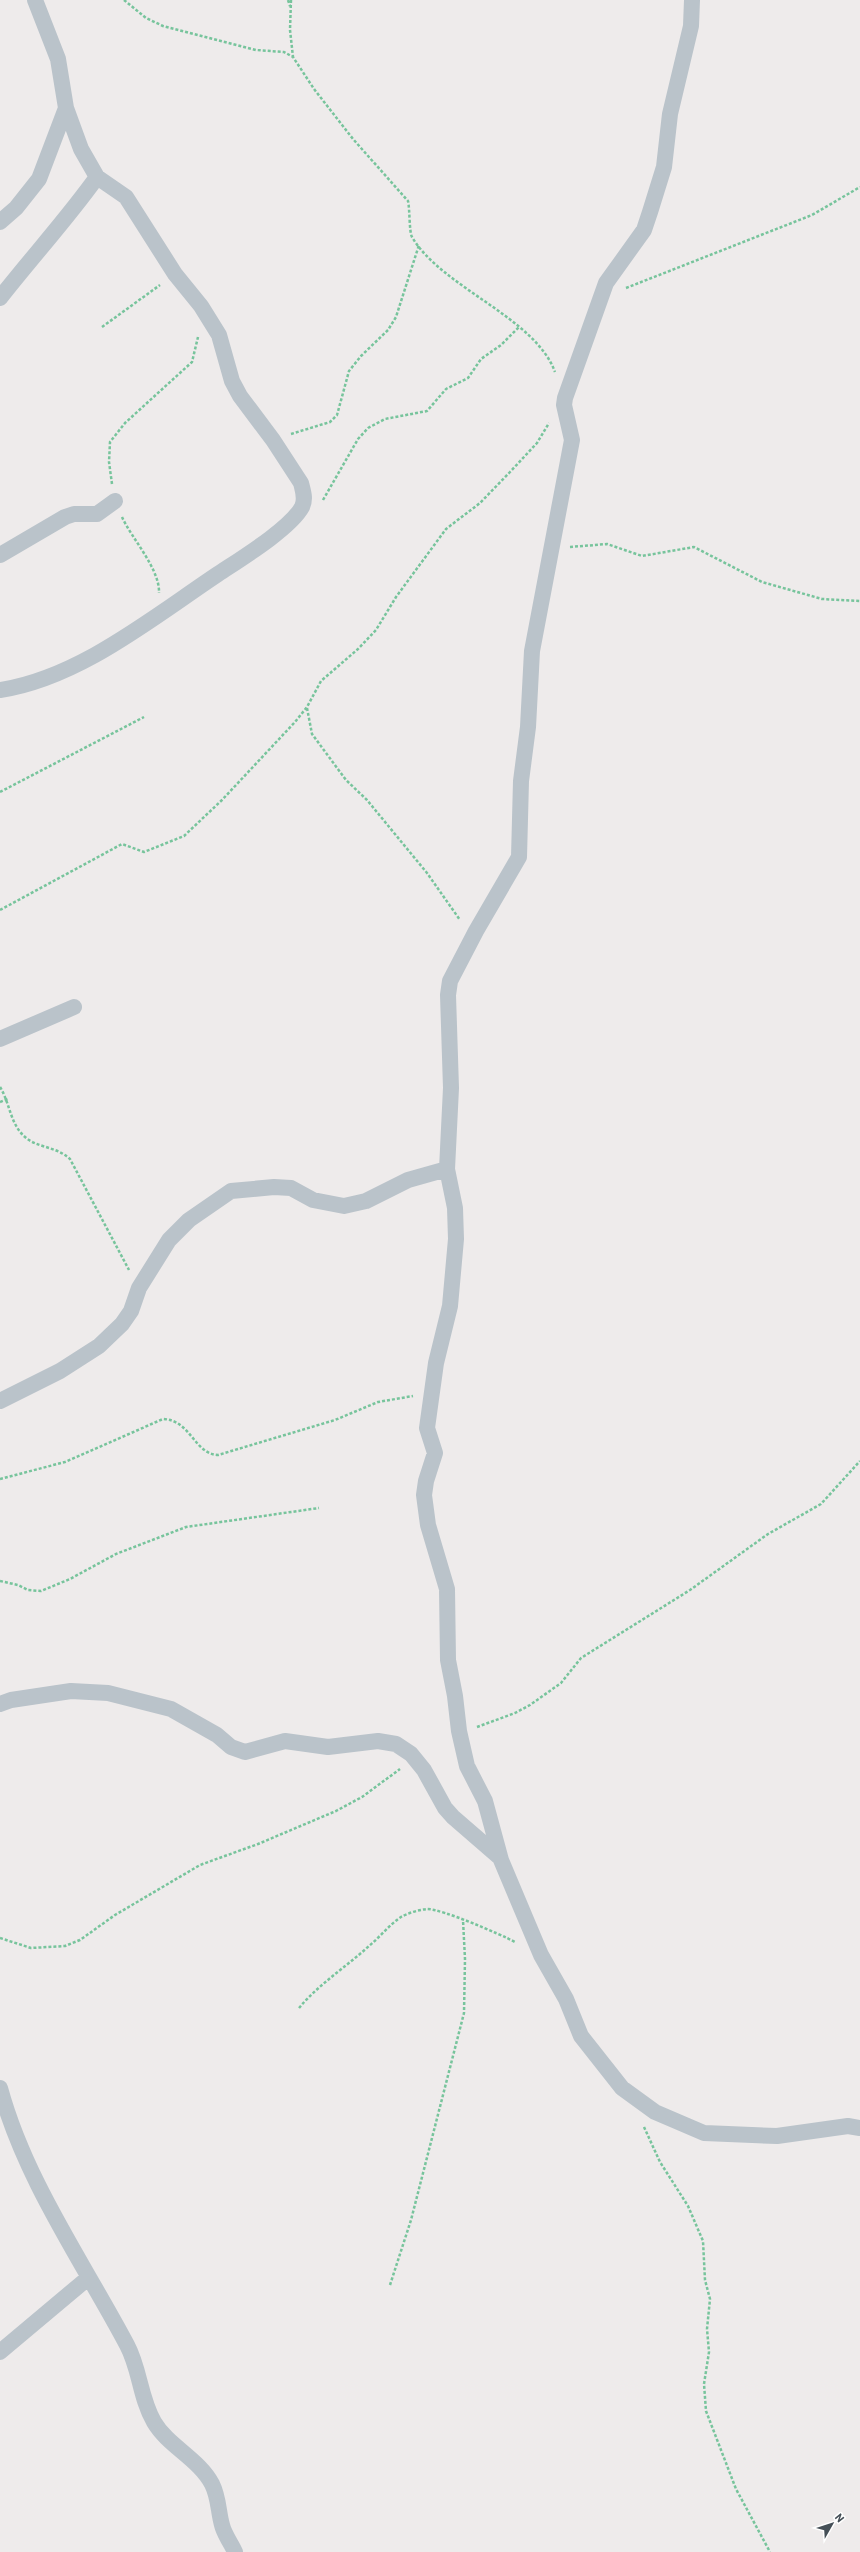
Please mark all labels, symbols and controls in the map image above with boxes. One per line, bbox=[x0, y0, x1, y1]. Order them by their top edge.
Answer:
north arrow bbox=[812, 2504, 852, 2544]
text: N bbox=[833, 2510, 848, 2524]

